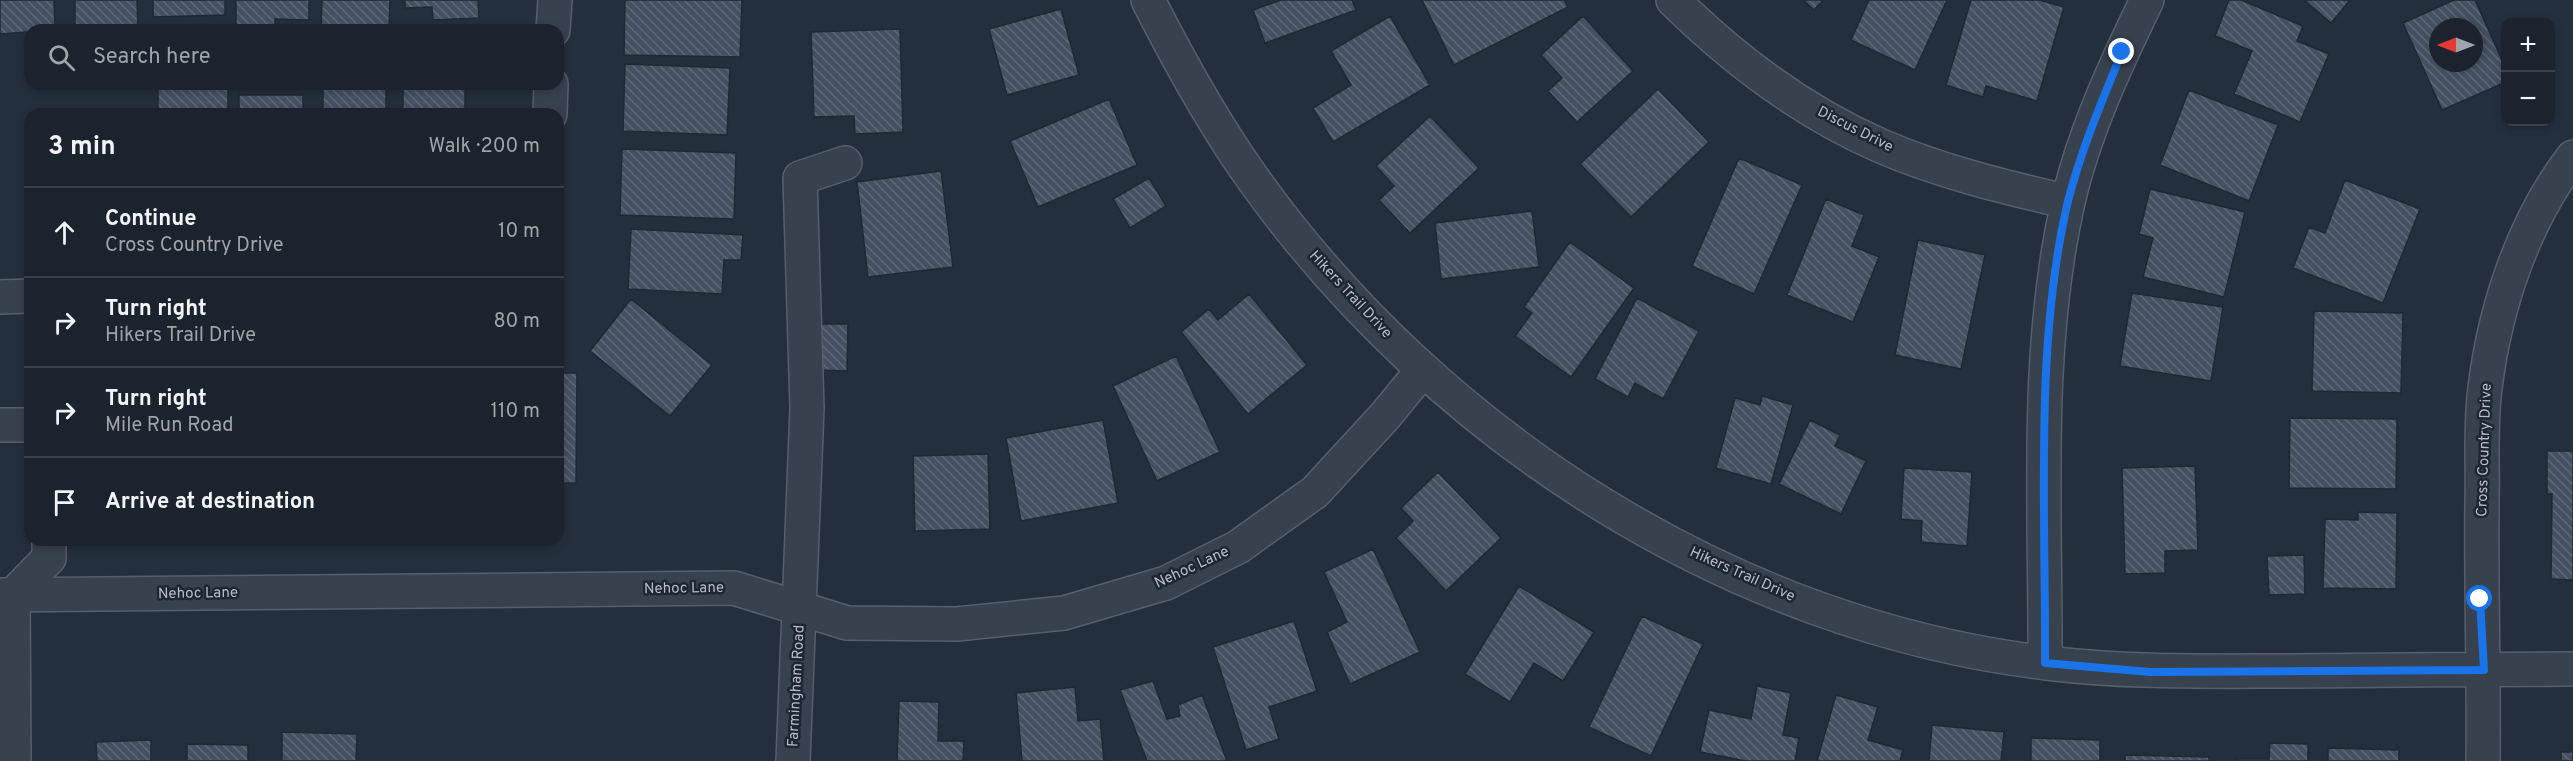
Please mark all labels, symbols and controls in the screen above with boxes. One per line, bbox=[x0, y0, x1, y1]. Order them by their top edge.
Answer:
north arrow bbox=[2429, 18, 2483, 72]
map controls bbox=[2501, 18, 2555, 126]
button: + bbox=[2501, 18, 2555, 72]
search box bbox=[24, 24, 564, 90]
route end bbox=[2108, 38, 2134, 64]
icon: search bbox=[45, 41, 78, 74]
text: Search here bbox=[93, 44, 211, 71]
button: − bbox=[2501, 72, 2555, 126]
street label: Discus Drive bbox=[1814, 103, 1896, 157]
text: 3 min bbox=[48, 131, 116, 164]
text: Walk · 200 m bbox=[429, 134, 540, 160]
text: Continue bbox=[105, 206, 196, 233]
icon: ahead bbox=[48, 216, 81, 249]
text: 10 m bbox=[498, 219, 540, 245]
text: Cross Country Drive bbox=[105, 233, 284, 259]
street label: Hikers Trail Drive bbox=[1304, 247, 1396, 343]
text: Turn right bbox=[105, 296, 207, 323]
icon: right bbox=[48, 306, 81, 339]
text: 80 m bbox=[494, 309, 540, 335]
text: Hikers Trail Drive bbox=[105, 323, 256, 349]
street label: Cross Country Drive bbox=[2473, 383, 2497, 517]
text: Turn right bbox=[105, 386, 207, 413]
icon: right bbox=[48, 396, 81, 429]
text: 110 m bbox=[491, 399, 540, 425]
text: Mile Run Road bbox=[105, 413, 234, 439]
icon: arrive bbox=[48, 486, 81, 519]
text: Arrive at destination bbox=[105, 489, 315, 516]
street label: Nehoc Lane bbox=[1152, 542, 1232, 594]
street label: Hikers Trail Drive bbox=[1686, 543, 1798, 607]
street label: Nehoc Lane bbox=[644, 579, 724, 599]
street label: Nehoc Lane bbox=[158, 584, 238, 604]
route start bbox=[2466, 585, 2492, 611]
street label: Farmingham Road bbox=[784, 624, 810, 748]

